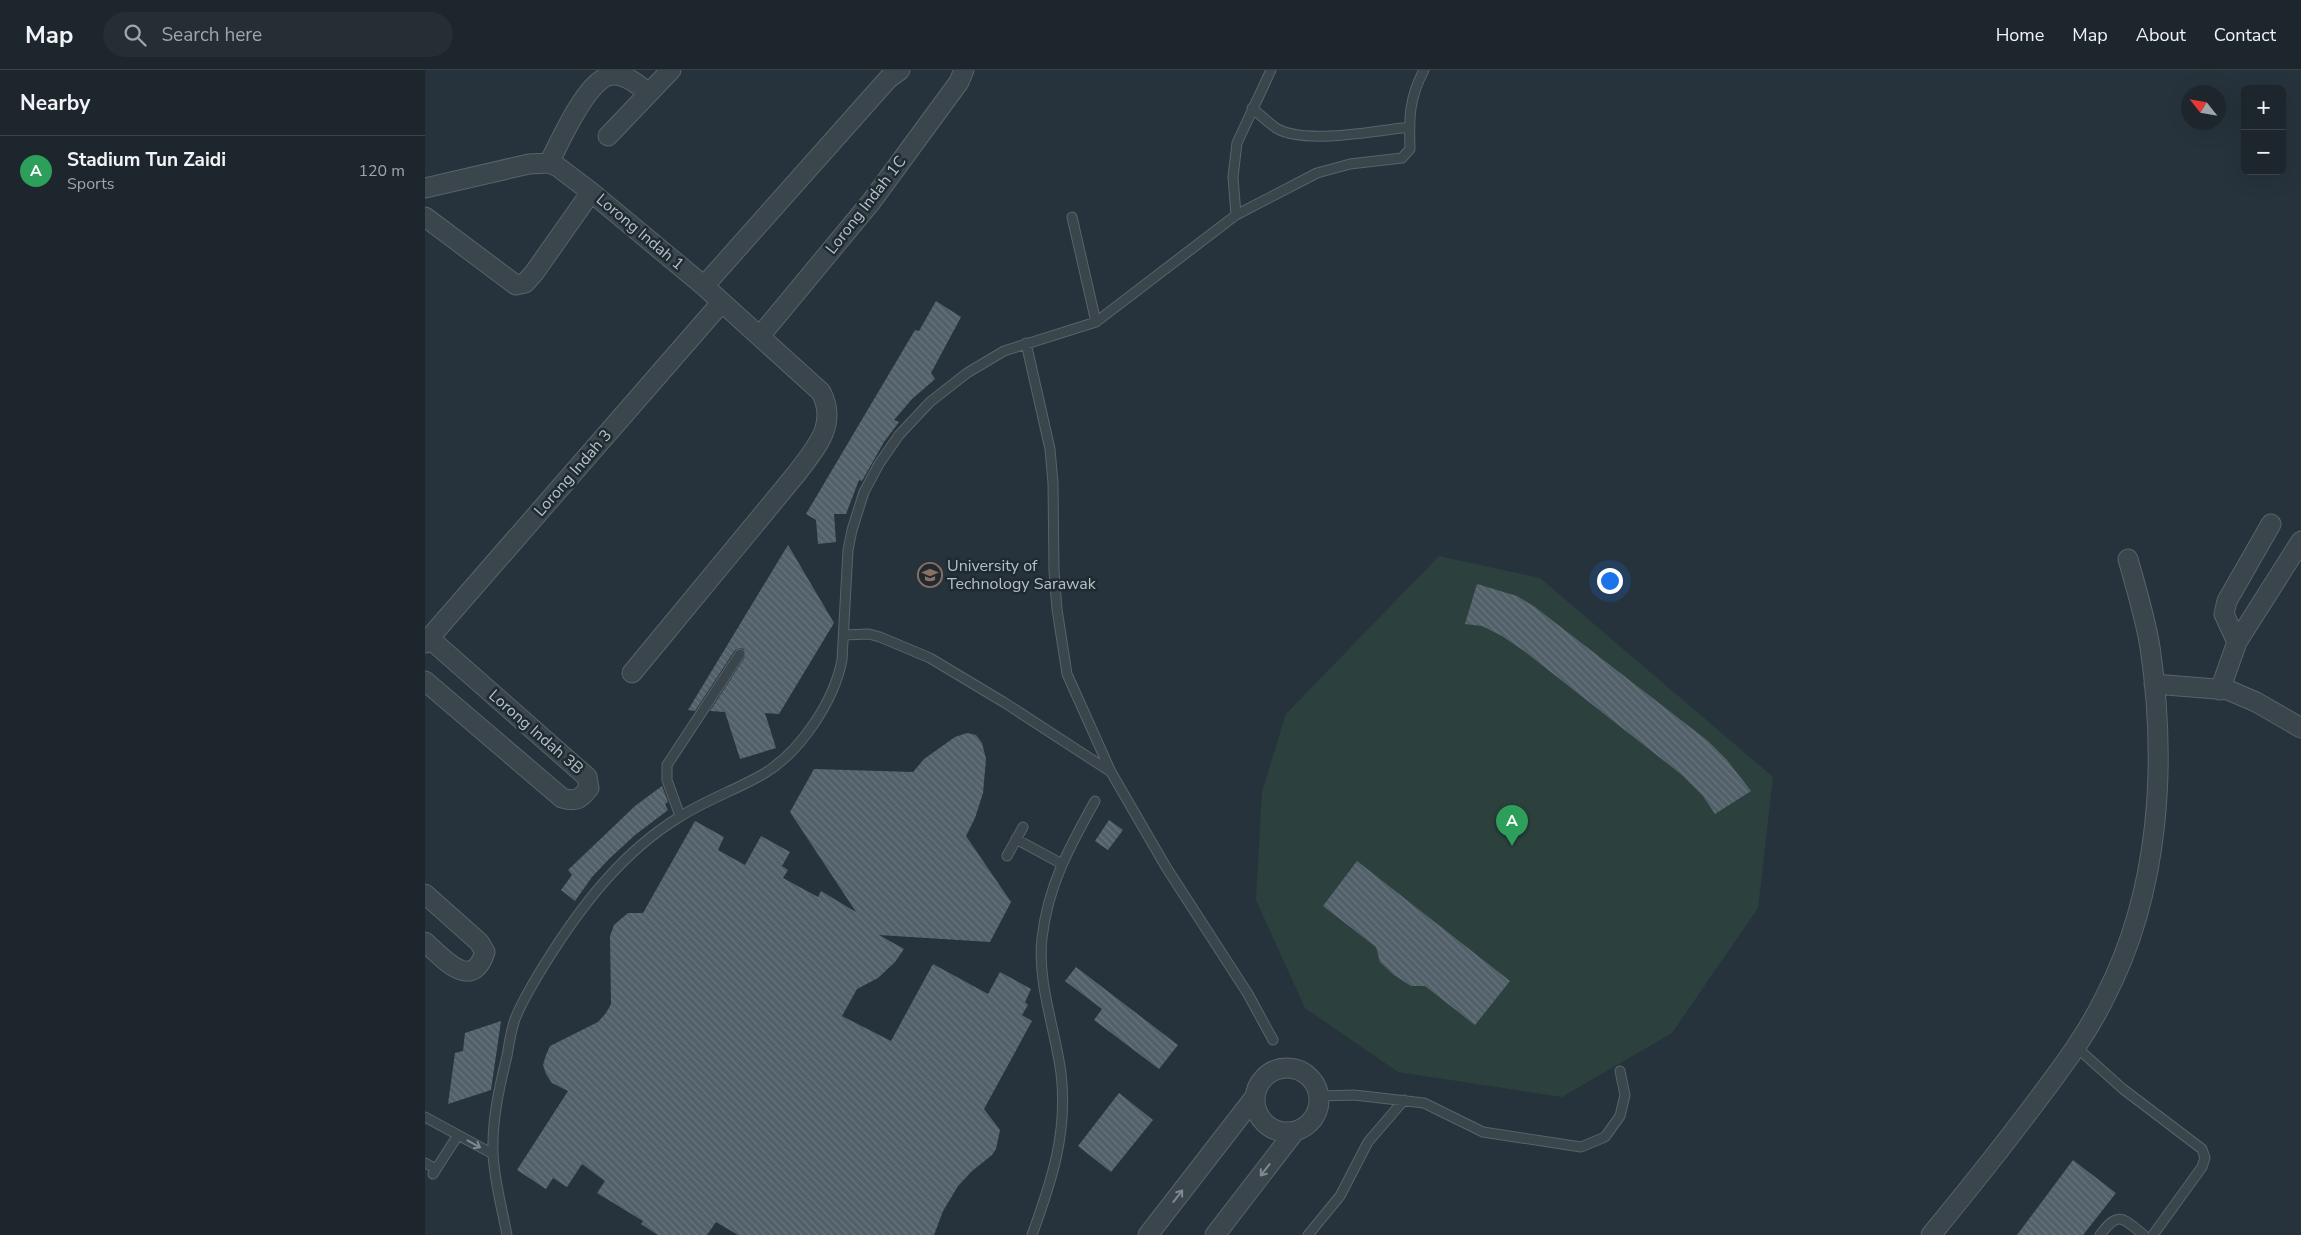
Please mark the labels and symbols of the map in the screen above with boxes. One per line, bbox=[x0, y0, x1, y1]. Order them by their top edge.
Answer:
north arrow bbox=[2181, 85, 2226, 130]
street label: Lorong Indah 1C bbox=[821, 151, 911, 259]
street label: Lorong Indah 1 bbox=[591, 189, 689, 275]
street label: Lorong Indah 3 bbox=[529, 425, 617, 521]
place label: University of Technology Sarawak bbox=[947, 555, 1097, 595]
school or university icon: University of Technology Sarawak bbox=[917, 562, 943, 588]
your location bbox=[1597, 568, 1623, 594]
street label: Lorong Indah 3B bbox=[484, 685, 588, 779]
pin: A bbox=[1496, 805, 1528, 846]
one-way arrow bbox=[467, 1139, 482, 1149]
one-way arrow bbox=[1260, 1163, 1271, 1176]
one-way arrow bbox=[1172, 1190, 1183, 1203]

